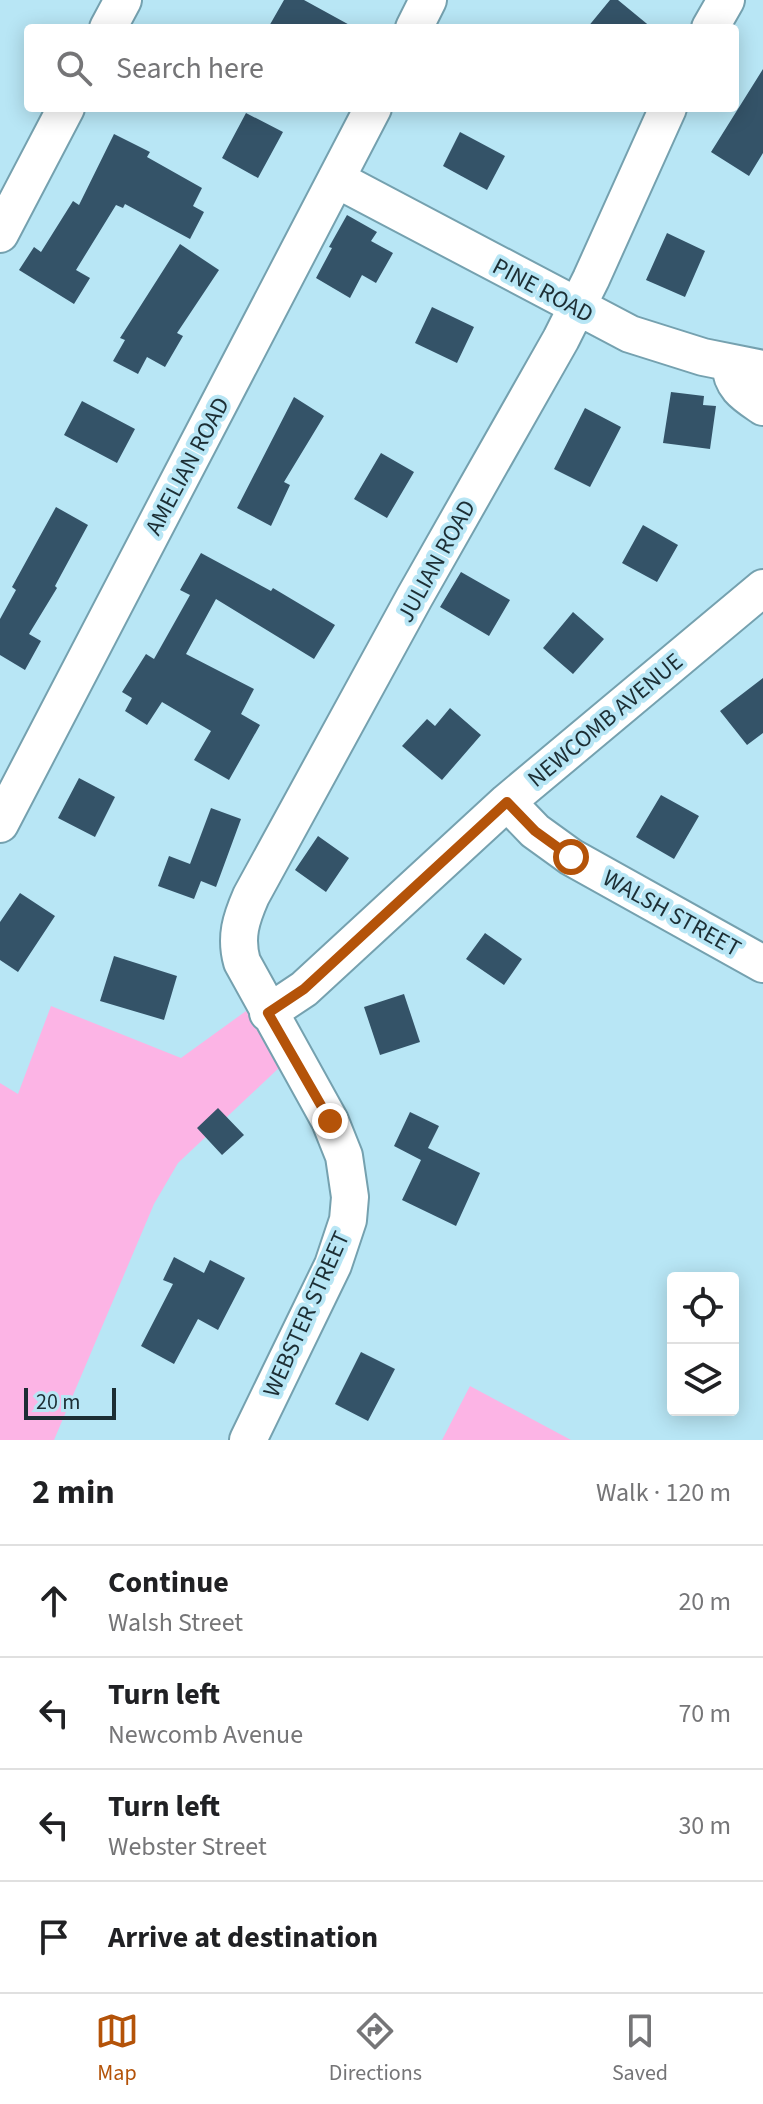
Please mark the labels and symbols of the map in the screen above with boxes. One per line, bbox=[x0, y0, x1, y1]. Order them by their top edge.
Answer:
street label: PINE ROAD bbox=[486, 249, 600, 332]
street label: AMELIAN ROAD bbox=[136, 391, 238, 541]
street label: JULIAN ROAD bbox=[388, 494, 485, 629]
street label: NEWCOMB AVENUE bbox=[520, 645, 691, 796]
route start bbox=[553, 839, 589, 875]
street label: WALSH STREET bbox=[596, 861, 747, 966]
route end bbox=[312, 1103, 348, 1139]
street label: WEBSTER STREET bbox=[254, 1225, 359, 1403]
scale bar bbox=[24, 1384, 116, 1420]

